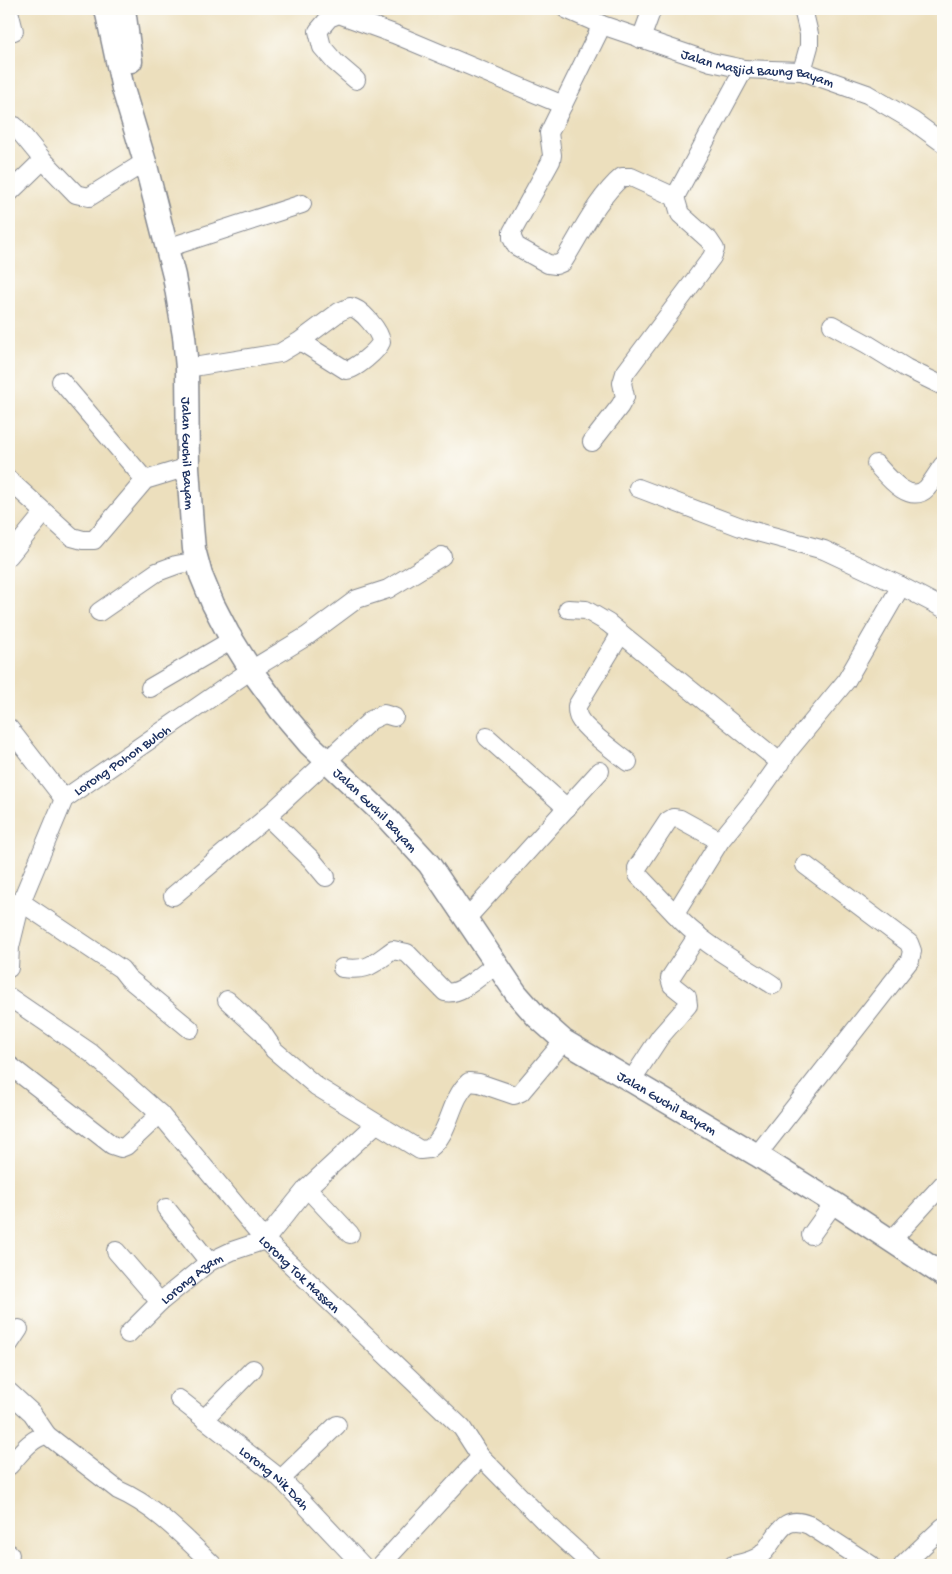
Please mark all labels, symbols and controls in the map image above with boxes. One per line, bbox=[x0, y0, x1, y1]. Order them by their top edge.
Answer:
street label: Jalan Masjid Baung Bayam bbox=[678, 46, 836, 93]
street label: Jalan Guchil Bayam bbox=[176, 397, 197, 510]
street label: Lorong Pohon Buloh bbox=[71, 722, 175, 801]
street label: Jalan Guchil Bayam bbox=[328, 765, 420, 857]
street label: Jalan Guchil Bayam bbox=[613, 1068, 719, 1140]
street label: Lorong Tok Hassan bbox=[254, 1233, 343, 1318]
street label: Lorong Azam bbox=[158, 1251, 226, 1309]
street label: Lorong Nik Dah bbox=[235, 1443, 312, 1515]

